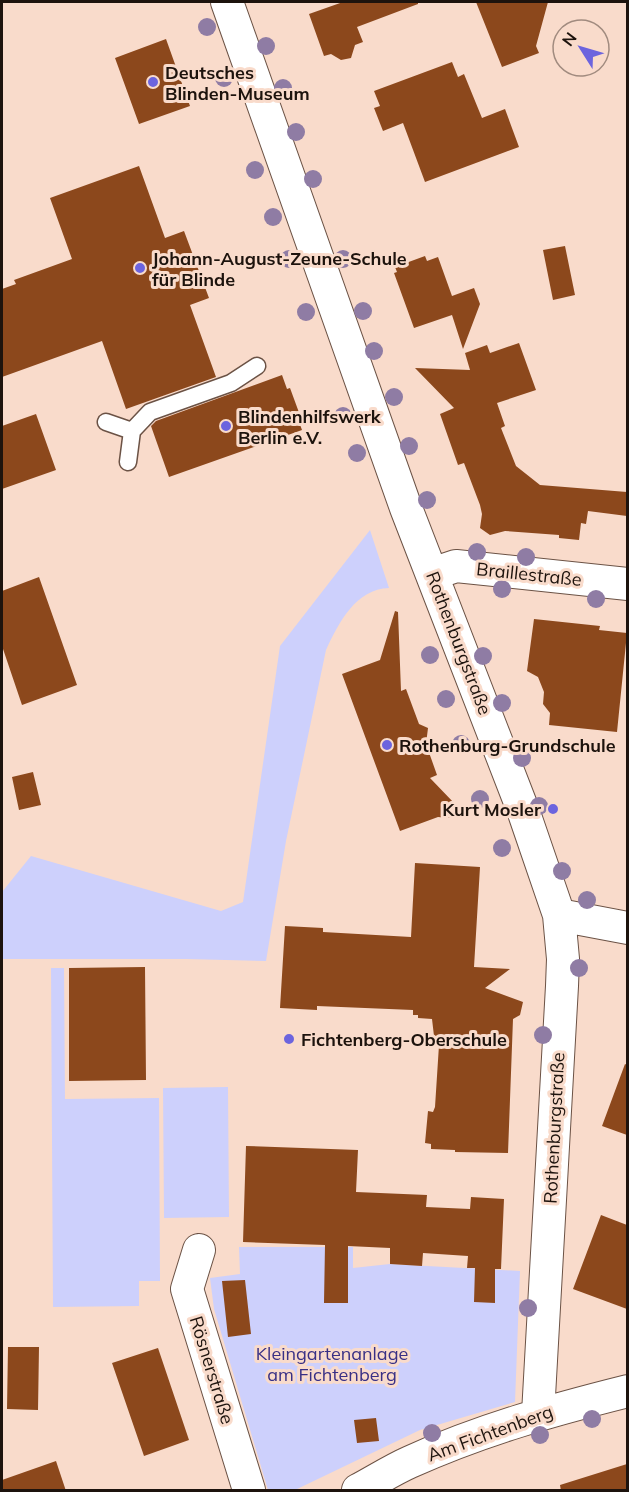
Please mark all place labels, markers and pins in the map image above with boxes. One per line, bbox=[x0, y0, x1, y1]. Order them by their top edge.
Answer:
place label: Deutsches Blinden-Museum bbox=[165, 61, 310, 105]
marker: Deutsches Blinden-Museum bbox=[146, 75, 160, 89]
place label: Johann-August-Zeune-Schule für Blinde bbox=[152, 247, 407, 291]
marker: Johann-August-Zeune-Schule für Blinde bbox=[133, 261, 147, 275]
place label: Blindenhilfswerk Berlin e.V. bbox=[238, 405, 382, 449]
marker: Blindenhilfswerk Berlin e.V. bbox=[219, 419, 233, 433]
place label: Rothenburg-Grundschule bbox=[399, 734, 616, 757]
marker: Rothenburg-Grundschule bbox=[380, 738, 394, 752]
place label: Kurt Mosler bbox=[442, 798, 542, 821]
marker: Kurt Mosler bbox=[546, 802, 560, 816]
place label: Fichtenberg-Oberschule bbox=[301, 1028, 507, 1051]
marker: Fichtenberg-Oberschule bbox=[282, 1032, 296, 1046]

